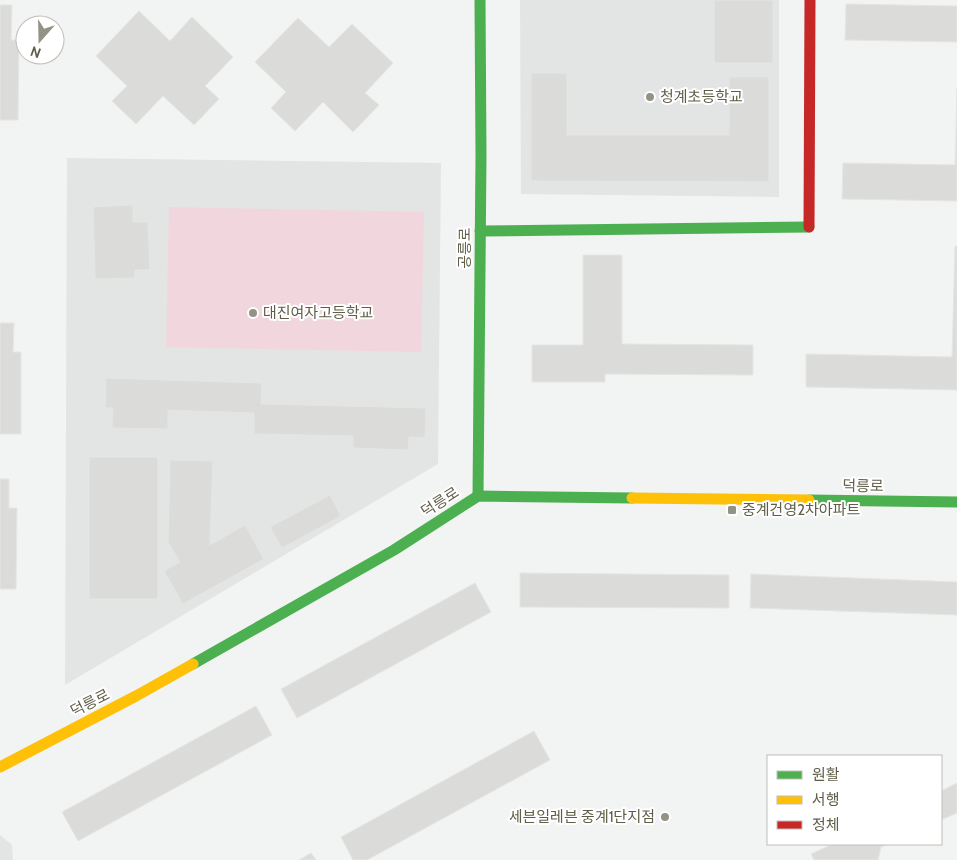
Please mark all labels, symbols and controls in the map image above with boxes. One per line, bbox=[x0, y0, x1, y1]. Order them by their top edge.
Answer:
north arrow bbox=[15, 15, 65, 65]
text: N bbox=[28, 42, 43, 62]
place label: 청계초등학교 bbox=[660, 88, 743, 106]
marker: 청계초등학교 bbox=[644, 91, 656, 103]
street label: 공릉로 bbox=[456, 227, 474, 269]
place label: 대진여자고등학교 bbox=[263, 304, 373, 322]
marker: 대진여자고등학교 bbox=[247, 307, 259, 319]
street label: 덕릉로 bbox=[842, 477, 884, 495]
street label: 덕릉로 bbox=[418, 483, 462, 521]
place label: 중계건영2차아파트 bbox=[742, 501, 860, 519]
marker: 중계건영2차아파트 bbox=[726, 504, 738, 516]
street label: 덕릉로 bbox=[67, 686, 113, 720]
legend bbox=[767, 755, 942, 845]
text: 원활 bbox=[812, 766, 840, 784]
text: 서행 bbox=[812, 791, 840, 809]
place label: 세븐일레븐 중계1단지점 bbox=[509, 808, 655, 826]
marker: 세븐일레븐 중계1단지점 bbox=[659, 811, 671, 823]
text: 정체 bbox=[812, 816, 840, 834]

